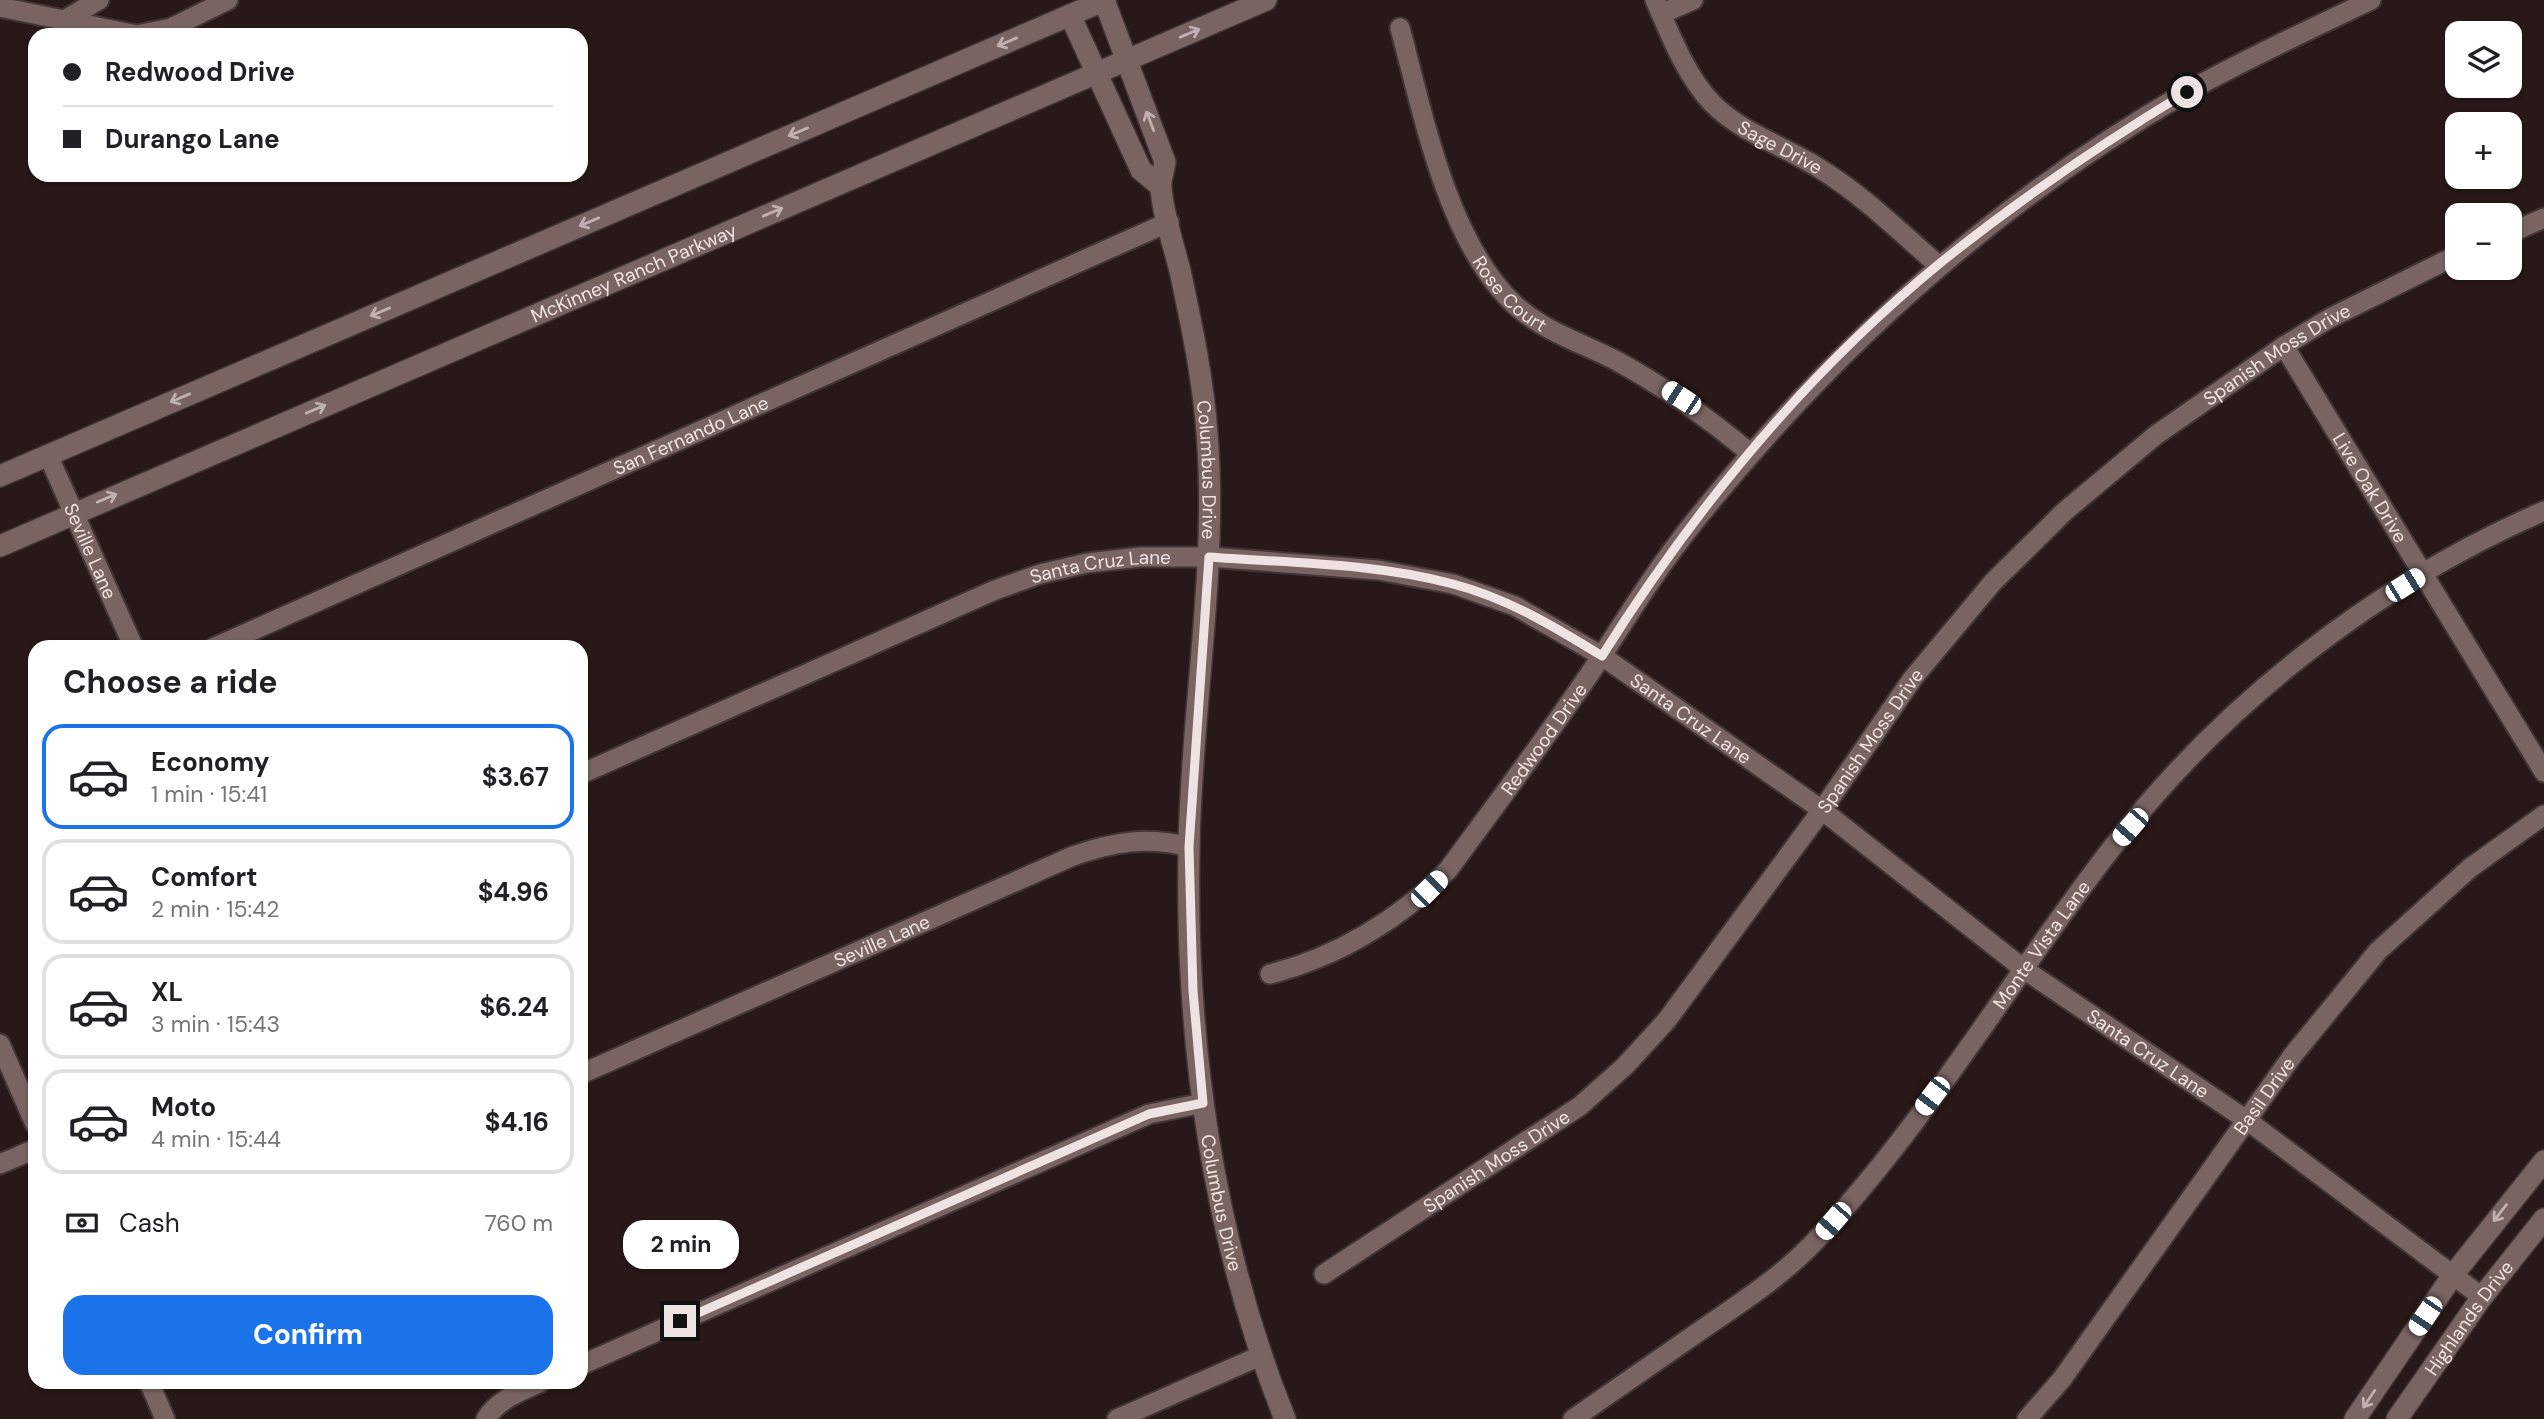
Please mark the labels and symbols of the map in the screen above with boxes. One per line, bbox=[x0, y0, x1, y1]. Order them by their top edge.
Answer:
one-way arrow bbox=[1178, 26, 1200, 39]
one-way arrow bbox=[997, 36, 1018, 49]
route start bbox=[2171, 76, 2203, 108]
one-way arrow bbox=[1143, 111, 1156, 132]
street label: Sage Drive bbox=[1733, 114, 1827, 180]
one-way arrow bbox=[788, 126, 809, 139]
one-way arrow bbox=[762, 205, 783, 218]
one-way arrow bbox=[579, 216, 600, 229]
street label: McKinney Ranch Parkway bbox=[527, 217, 741, 328]
street label: Rose Court bbox=[1467, 251, 1552, 337]
street label: Spanish Moss Drive bbox=[2198, 297, 2354, 411]
one-way arrow bbox=[370, 306, 391, 319]
car bbox=[1658, 378, 1705, 418]
street label: San Fernando Lane bbox=[609, 390, 772, 481]
one-way arrow bbox=[170, 392, 191, 405]
street label: Columbus Drive bbox=[1191, 399, 1222, 540]
one-way arrow bbox=[305, 401, 327, 414]
street label: Live Oak Drive bbox=[2327, 428, 2414, 547]
one-way arrow bbox=[96, 491, 118, 504]
street label: Seville Lane bbox=[58, 499, 123, 603]
street label: Santa Cruz Lane bbox=[1026, 545, 1171, 589]
car bbox=[2382, 565, 2429, 605]
street label: Spanish Moss Drive bbox=[1811, 663, 1929, 818]
street label: Santa Cruz Lane bbox=[1625, 667, 1757, 769]
street label: Redwood Drive bbox=[1495, 678, 1592, 800]
car bbox=[2109, 804, 2152, 850]
car bbox=[1407, 867, 1452, 911]
street label: Monte Vista Lane bbox=[1987, 875, 2096, 1014]
street label: Seville Lane bbox=[830, 909, 934, 973]
street label: Santa Cruz Lane bbox=[2082, 1003, 2214, 1104]
street label: Basil Drive bbox=[2228, 1052, 2300, 1140]
car bbox=[1911, 1073, 1954, 1119]
street label: Spanish Moss Drive bbox=[1418, 1104, 1574, 1218]
street label: Columbus Drive bbox=[1195, 1132, 1248, 1274]
car bbox=[1812, 1198, 1855, 1244]
one-way arrow bbox=[2493, 1204, 2508, 1222]
callout: 2 min bbox=[622, 1220, 738, 1268]
street label: Highlands Drive bbox=[2419, 1255, 2519, 1380]
car bbox=[2405, 1293, 2446, 1339]
route end bbox=[664, 1305, 696, 1337]
one-way arrow bbox=[2361, 1388, 2375, 1408]

